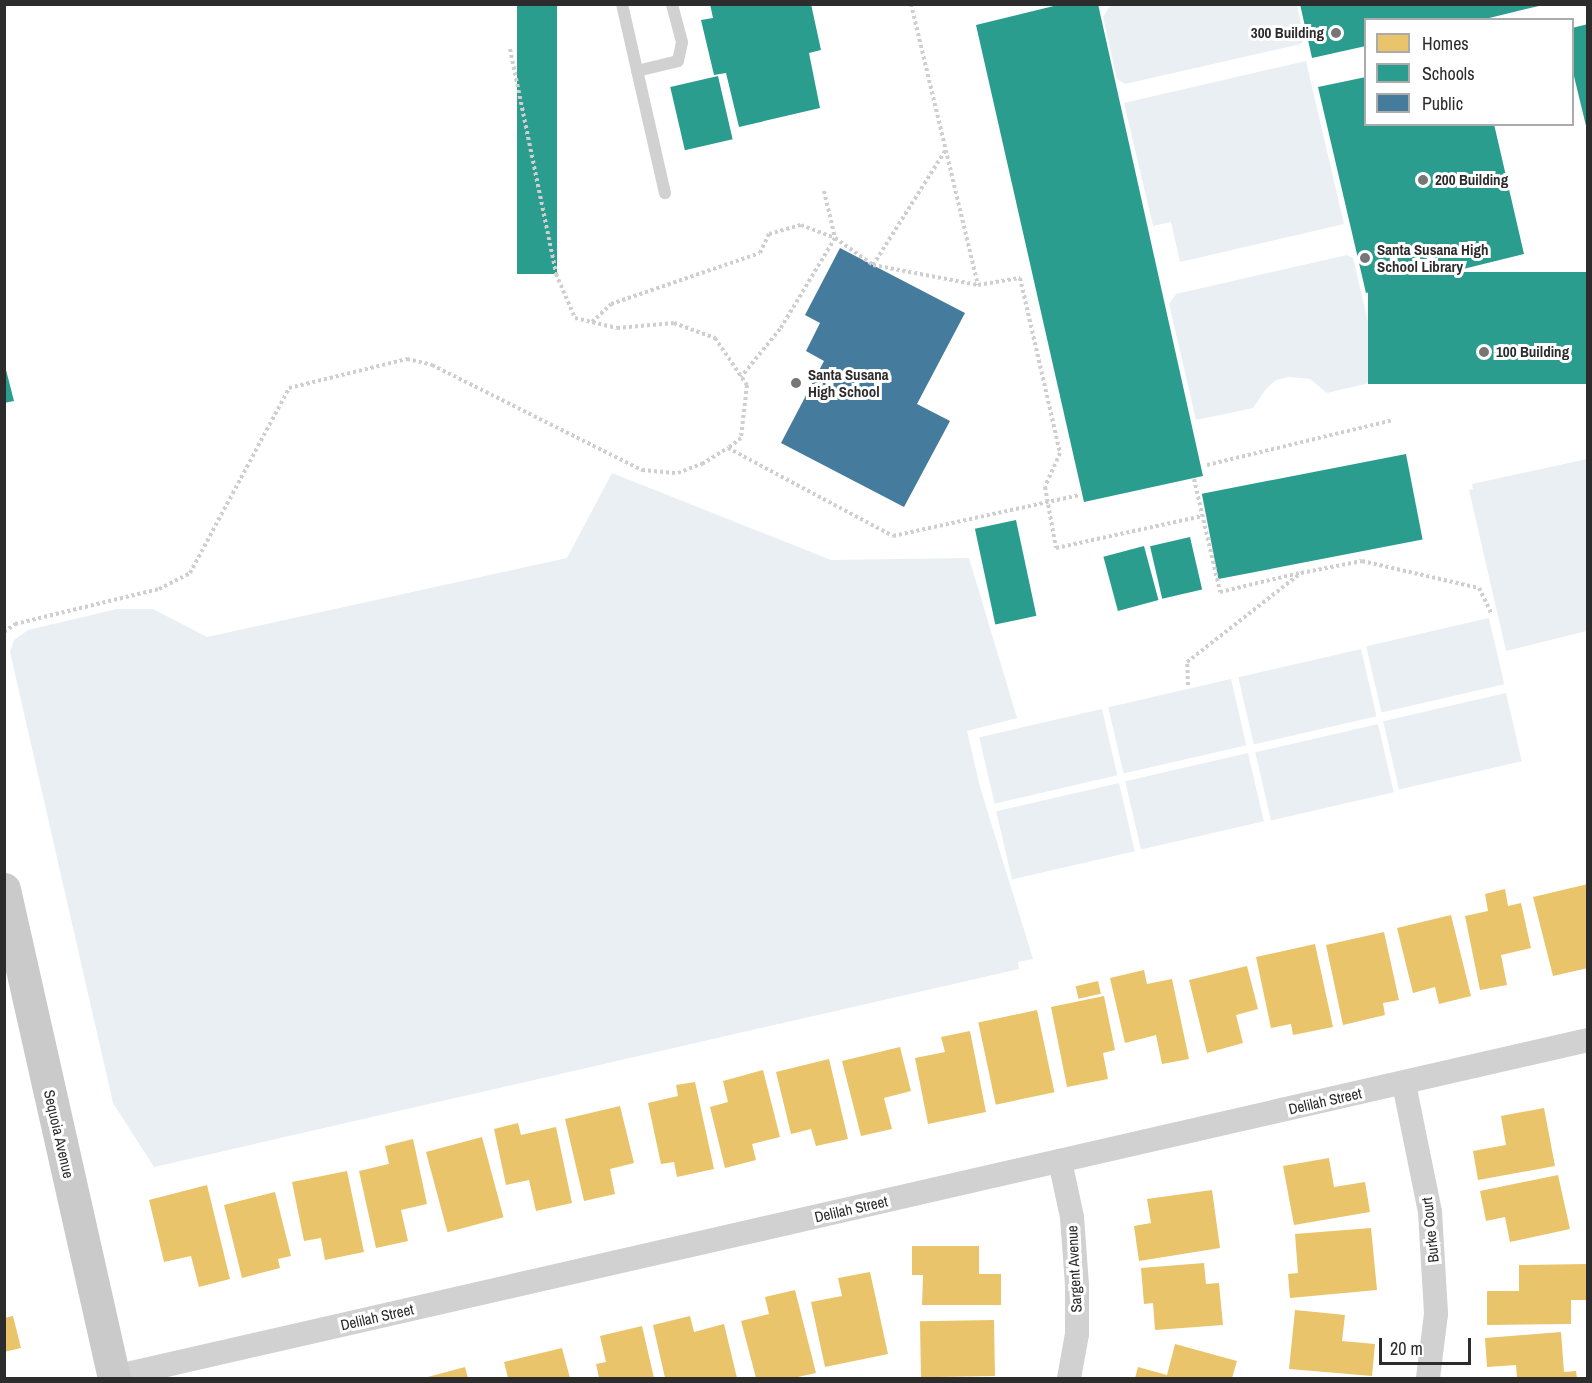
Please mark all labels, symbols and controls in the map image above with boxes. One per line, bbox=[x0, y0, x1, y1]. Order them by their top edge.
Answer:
legend bbox=[1364, 18, 1574, 126]
place label: 300 Building bbox=[1251, 24, 1324, 42]
marker: 300 Building bbox=[1329, 26, 1343, 40]
text: Homes bbox=[1422, 31, 1469, 56]
text: Schools bbox=[1422, 61, 1475, 86]
text: Public bbox=[1422, 91, 1463, 116]
place label: 200 Building bbox=[1435, 171, 1508, 189]
marker: 200 Building bbox=[1416, 173, 1430, 187]
place label: Santa Susana High School Library bbox=[1377, 240, 1488, 275]
marker: Santa Susana High School Library bbox=[1358, 251, 1372, 265]
place label: 100 Building bbox=[1496, 343, 1569, 361]
marker: 100 Building bbox=[1477, 345, 1491, 359]
place label: Santa Susana High School bbox=[808, 365, 889, 400]
marker: Santa Susana High School bbox=[789, 376, 803, 390]
street label: Delilah Street bbox=[1287, 1084, 1363, 1118]
street label: Sequoia Avenue bbox=[40, 1088, 78, 1180]
street label: Delilah Street bbox=[813, 1192, 889, 1226]
street label: Burke Court bbox=[1418, 1196, 1442, 1264]
street label: Sargent Avenue bbox=[1063, 1225, 1085, 1313]
street label: Delilah Street bbox=[339, 1300, 415, 1334]
scale bar bbox=[1382, 1326, 1474, 1364]
text: 20 m bbox=[1390, 1336, 1423, 1361]

